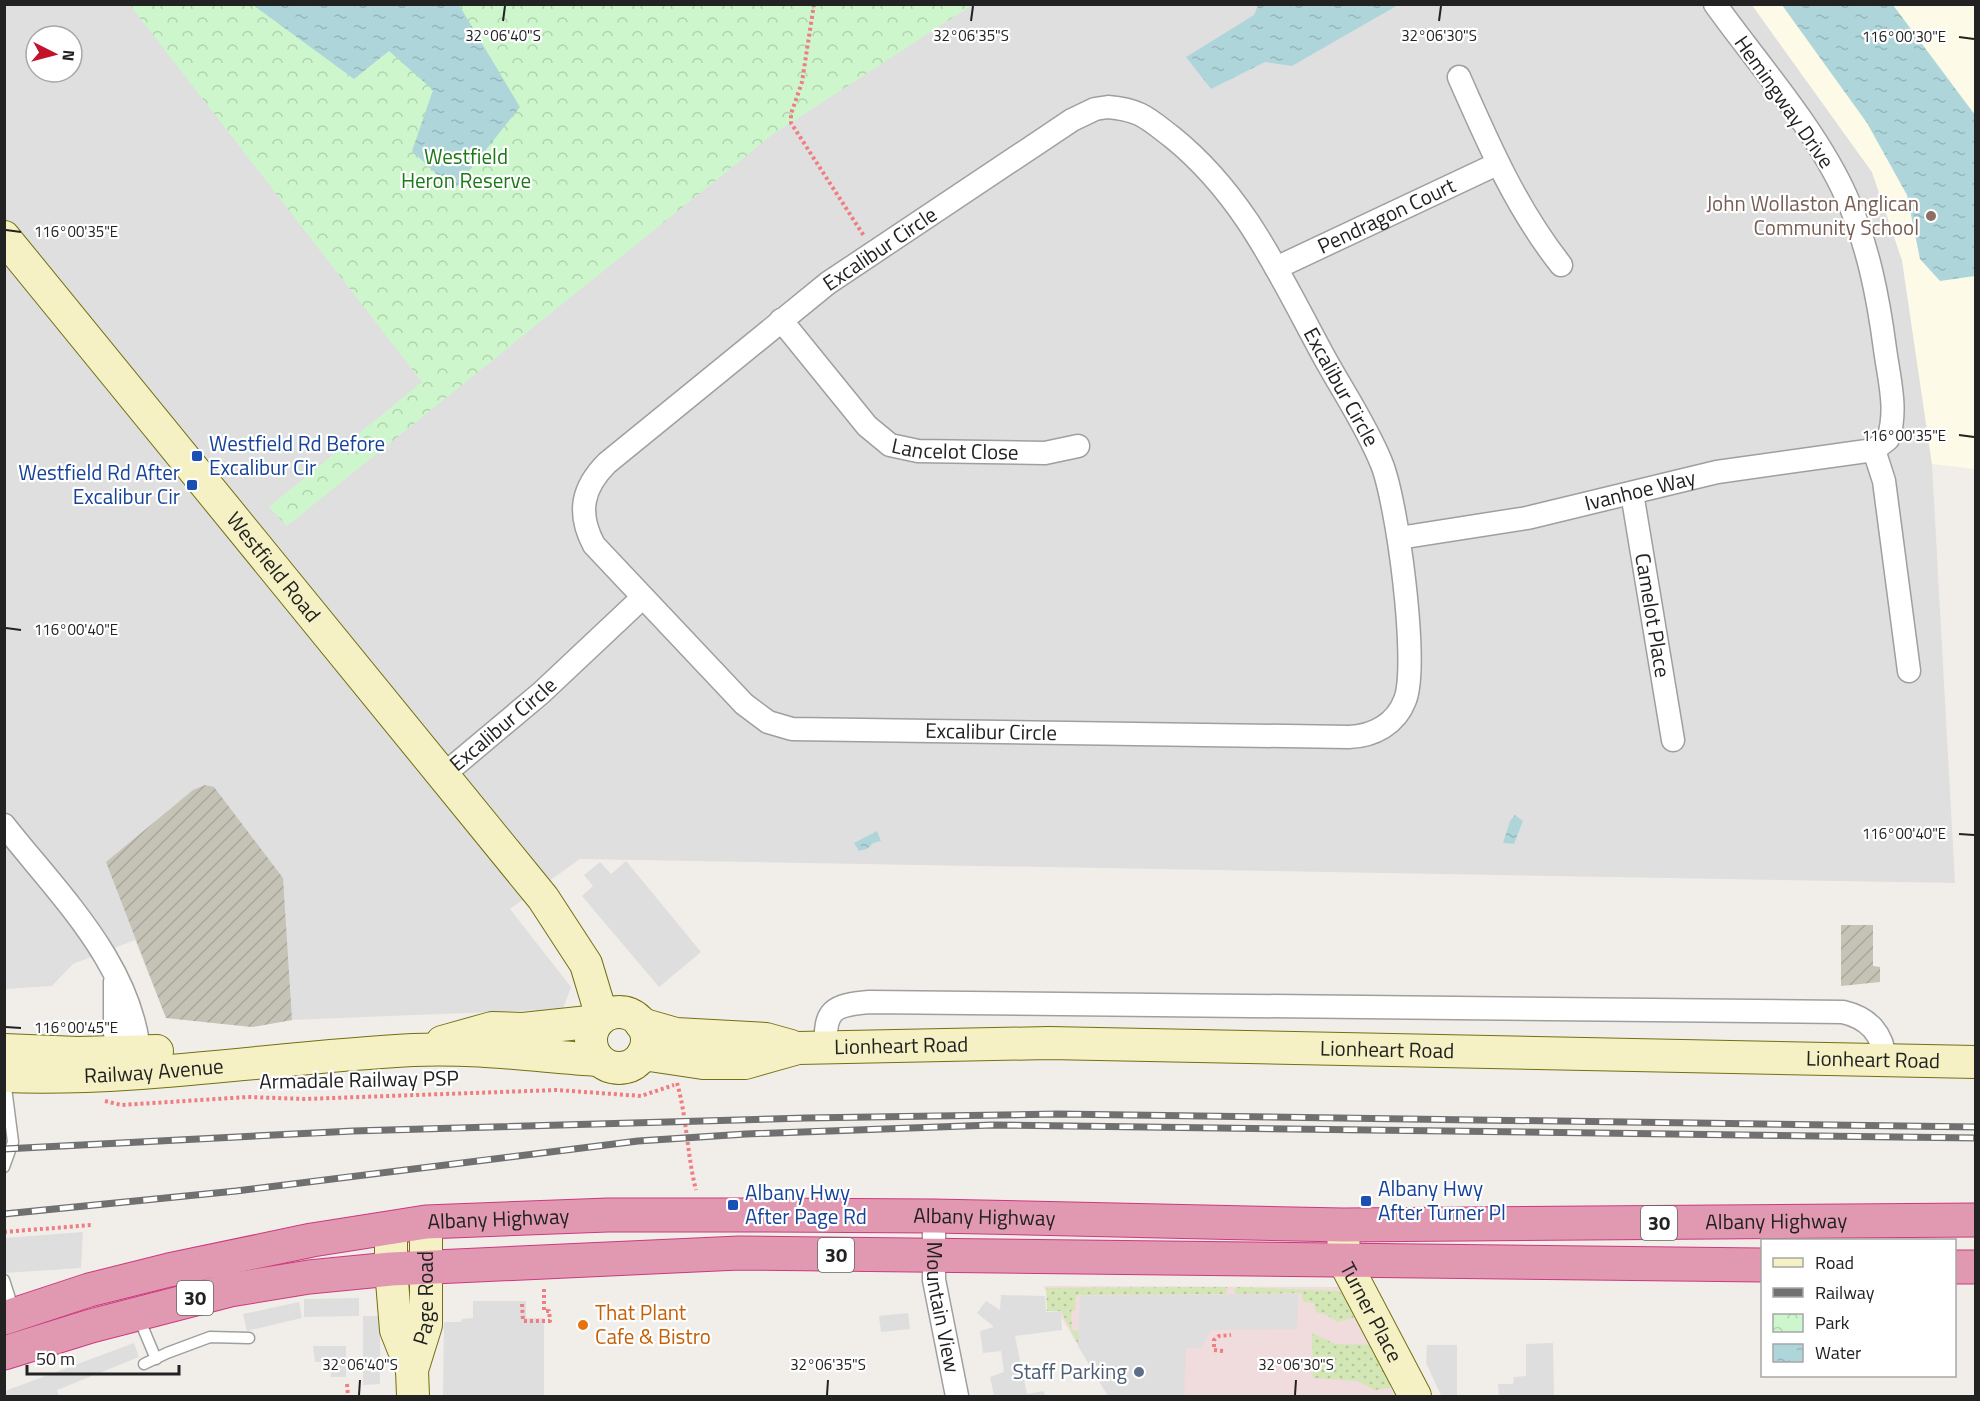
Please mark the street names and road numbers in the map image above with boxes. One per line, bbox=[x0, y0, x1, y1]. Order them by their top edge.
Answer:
street label: Hemingway Drive bbox=[1727, 28, 1843, 174]
street label: Pendragon Court bbox=[1312, 169, 1461, 261]
street label: Excalibur Circle bbox=[816, 198, 943, 298]
street label: Excalibur Circle bbox=[1296, 321, 1388, 452]
street label: Lancelot Close bbox=[889, 429, 1019, 468]
street label: Ivanhoe Way bbox=[1581, 461, 1699, 519]
street label: Westfield Road bbox=[219, 504, 329, 629]
street label: Camelot Place bbox=[1627, 551, 1679, 680]
street label: Excalibur Circle bbox=[442, 669, 563, 778]
street label: Excalibur Circle bbox=[925, 714, 1057, 748]
street label: Lionheart Road bbox=[834, 1028, 969, 1062]
street label: Lionheart Road bbox=[1320, 1032, 1455, 1066]
street label: Lionheart Road bbox=[1806, 1042, 1940, 1076]
street label: Railway Avenue bbox=[83, 1049, 225, 1091]
street label: Armadale Railway PSP bbox=[259, 1061, 459, 1097]
street label: Albany Highway bbox=[427, 1199, 570, 1237]
street label: Albany Highway bbox=[913, 1199, 1056, 1234]
street label: Albany Highway bbox=[1705, 1204, 1847, 1237]
road number: 30 bbox=[1641, 1206, 1677, 1240]
road number: 30 bbox=[818, 1238, 854, 1272]
street label: Mountain View bbox=[919, 1242, 969, 1376]
street label: Page Road bbox=[404, 1251, 441, 1349]
street label: Turner Place bbox=[1332, 1256, 1411, 1368]
road number: 30 bbox=[177, 1281, 213, 1315]

